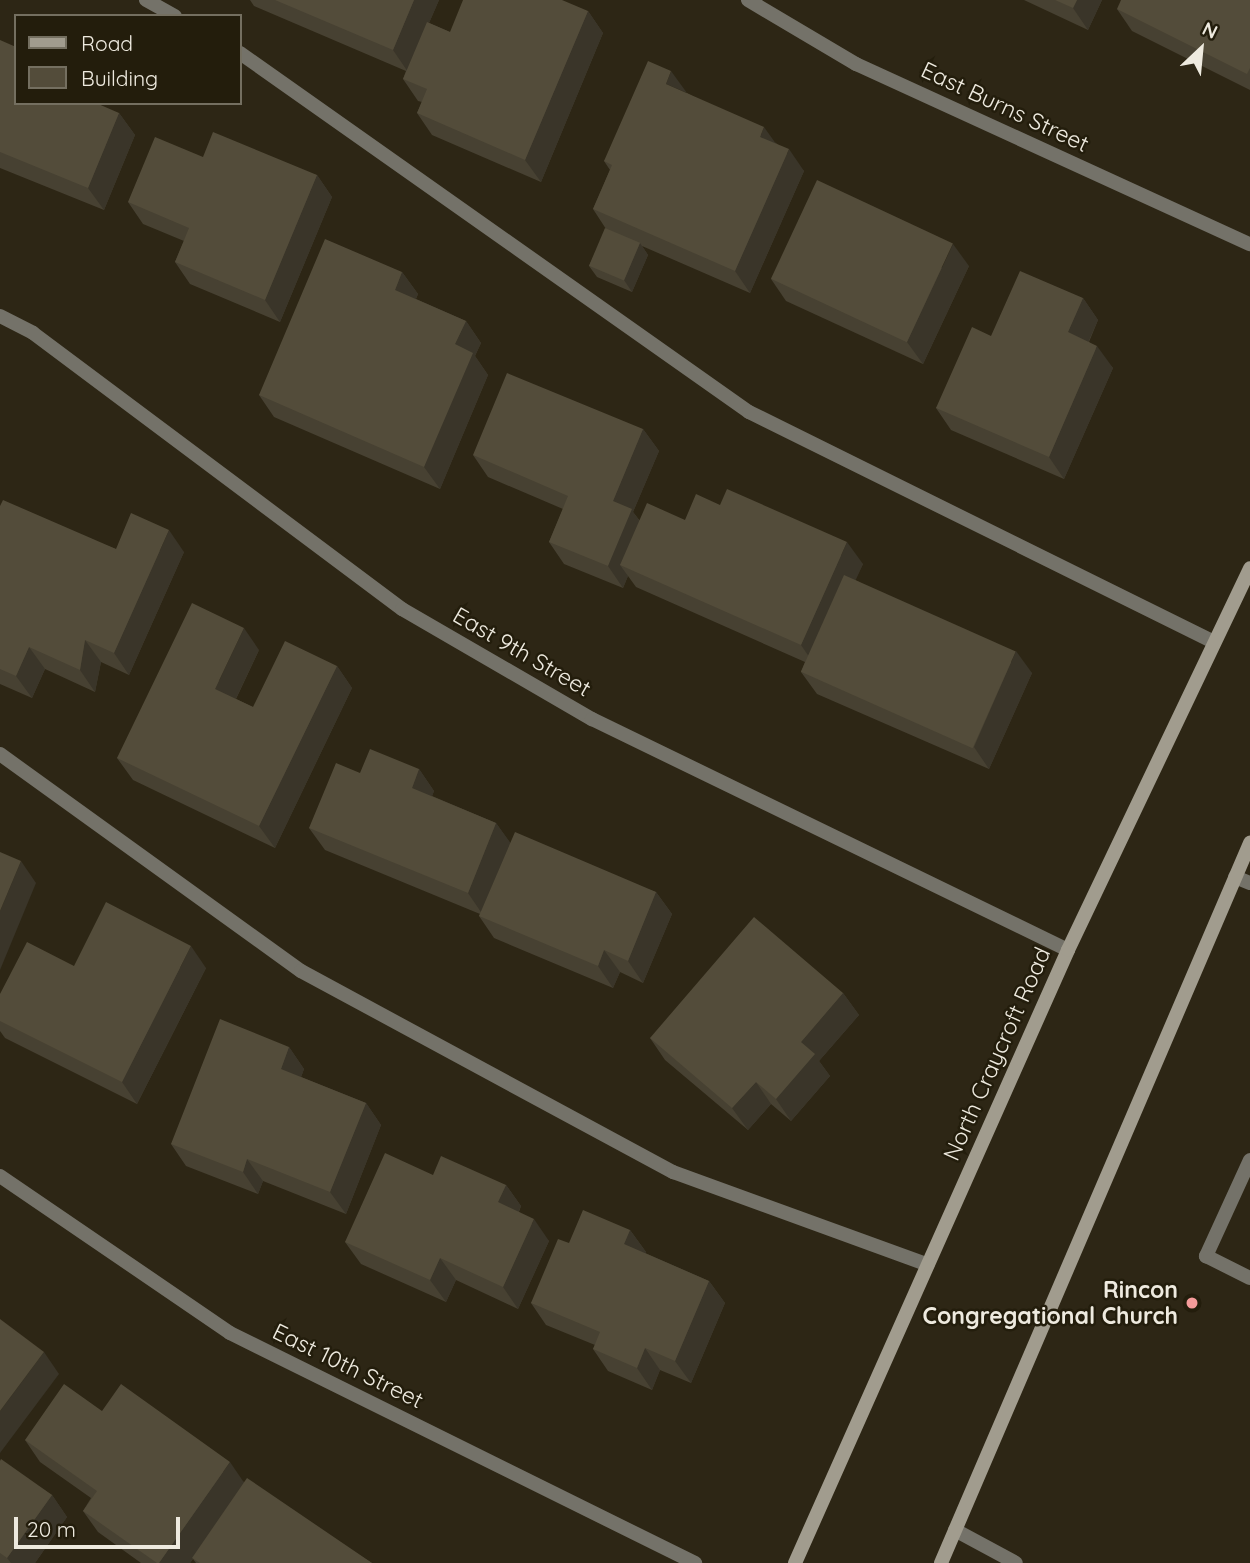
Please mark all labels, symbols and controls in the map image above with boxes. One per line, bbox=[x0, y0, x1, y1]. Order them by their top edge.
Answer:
legend bbox=[14, 14, 242, 105]
north arrow bbox=[1166, 14, 1236, 84]
text: N bbox=[1199, 16, 1222, 44]
text: Road bbox=[81, 30, 133, 56]
street label: East Burns Street bbox=[917, 56, 1093, 158]
text: Building bbox=[81, 65, 158, 91]
street label: East 9th Street bbox=[448, 601, 596, 703]
street label: North Craycroft Road bbox=[937, 943, 1057, 1165]
place label: Rincon Congregational Church bbox=[923, 1276, 1178, 1330]
marker: Rincon Congregational Church bbox=[1184, 1295, 1200, 1311]
street label: East 10th Street bbox=[268, 1318, 428, 1414]
scale bar bbox=[18, 1504, 184, 1548]
text: 20 m bbox=[27, 1516, 76, 1542]

